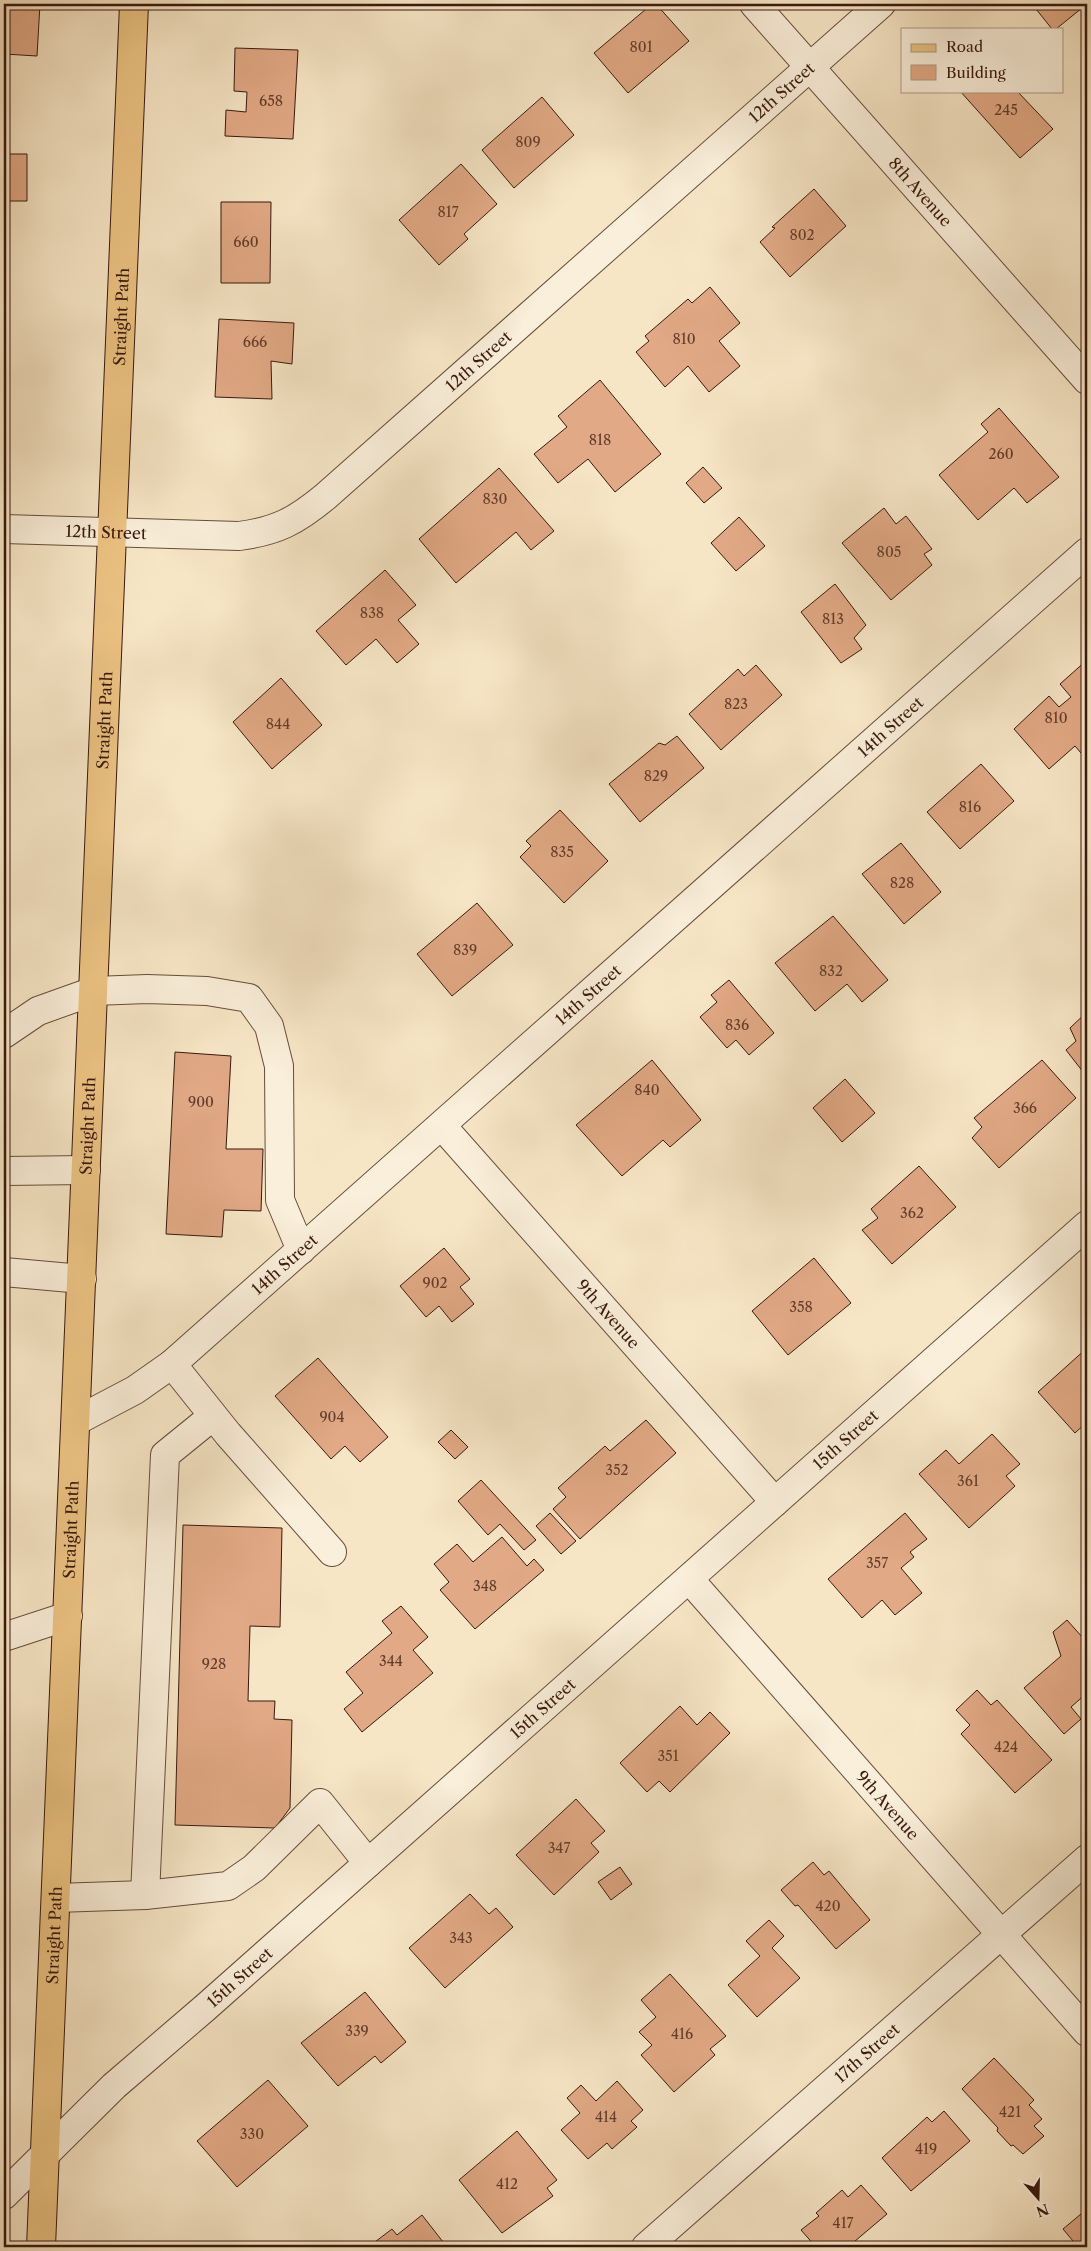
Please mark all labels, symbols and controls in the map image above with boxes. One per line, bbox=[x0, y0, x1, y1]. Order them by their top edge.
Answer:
legend bbox=[901, 28, 1064, 92]
text: Road bbox=[946, 37, 983, 56]
house number: 801 bbox=[629, 38, 653, 56]
street label: 12th Street bbox=[744, 58, 819, 127]
text: Building bbox=[946, 63, 1006, 82]
house number: 658 bbox=[259, 92, 283, 110]
house number: 245 bbox=[994, 101, 1018, 119]
house number: 809 bbox=[515, 133, 541, 151]
street label: 8th Avenue bbox=[885, 153, 956, 231]
house number: 817 bbox=[437, 203, 459, 221]
house number: 802 bbox=[789, 226, 815, 244]
house number: 660 bbox=[233, 233, 259, 251]
street label: Straight Path bbox=[109, 267, 133, 366]
street label: 12th Street bbox=[441, 326, 516, 395]
house number: 810 bbox=[672, 330, 696, 348]
house number: 666 bbox=[243, 333, 267, 351]
house number: 818 bbox=[589, 431, 611, 449]
house number: 260 bbox=[988, 445, 1014, 463]
house number: 830 bbox=[483, 490, 508, 508]
street label: 12th Street bbox=[65, 521, 147, 543]
house number: 805 bbox=[877, 543, 901, 561]
house number: 838 bbox=[360, 604, 384, 622]
house number: 813 bbox=[822, 610, 844, 628]
street label: Straight Path bbox=[92, 671, 116, 770]
street label: 14th Street bbox=[853, 692, 927, 761]
house number: 823 bbox=[724, 695, 748, 713]
house number: 810 bbox=[1044, 709, 1068, 727]
house number: 844 bbox=[266, 715, 290, 733]
house number: 829 bbox=[644, 767, 668, 785]
house number: 816 bbox=[959, 798, 981, 816]
house number: 835 bbox=[550, 843, 574, 861]
house number: 828 bbox=[890, 874, 914, 892]
house number: 839 bbox=[453, 941, 477, 959]
street label: 14th Street bbox=[551, 960, 625, 1029]
house number: 832 bbox=[819, 962, 843, 980]
house number: 836 bbox=[725, 1016, 749, 1034]
street label: Straight Path bbox=[75, 1077, 100, 1175]
house number: 840 bbox=[634, 1081, 660, 1099]
house number: 900 bbox=[188, 1093, 214, 1111]
house number: 366 bbox=[1013, 1099, 1037, 1117]
house number: 362 bbox=[900, 1204, 924, 1222]
street label: 14th Street bbox=[247, 1230, 322, 1299]
house number: 902 bbox=[422, 1274, 448, 1292]
street label: 9th Avenue bbox=[573, 1275, 644, 1353]
house number: 358 bbox=[789, 1298, 813, 1316]
street label: 15th Street bbox=[809, 1405, 882, 1474]
house number: 904 bbox=[319, 1408, 345, 1426]
house number: 352 bbox=[605, 1461, 629, 1479]
house number: 361 bbox=[957, 1472, 979, 1490]
street label: Straight Path bbox=[59, 1480, 83, 1579]
house number: 357 bbox=[866, 1554, 888, 1572]
house number: 348 bbox=[473, 1577, 497, 1595]
house number: 344 bbox=[379, 1652, 403, 1670]
house number: 928 bbox=[202, 1655, 226, 1673]
street label: 15th Street bbox=[506, 1674, 580, 1743]
house number: 424 bbox=[994, 1738, 1018, 1756]
house number: 351 bbox=[657, 1747, 679, 1765]
street label: 9th Avenue bbox=[852, 1766, 923, 1844]
house number: 347 bbox=[548, 1839, 570, 1857]
street label: Straight Path bbox=[42, 1886, 66, 1985]
house number: 420 bbox=[815, 1897, 841, 1915]
house number: 343 bbox=[449, 1929, 473, 1947]
street label: 15th Street bbox=[203, 1943, 277, 2011]
street label: 17th Street bbox=[830, 2019, 904, 2087]
house number: 339 bbox=[345, 2022, 369, 2040]
house number: 416 bbox=[671, 2025, 693, 2043]
house number: 421 bbox=[999, 2103, 1021, 2121]
house number: 414 bbox=[595, 2108, 617, 2126]
house number: 330 bbox=[240, 2125, 264, 2143]
house number: 419 bbox=[915, 2140, 937, 2158]
north arrow bbox=[1014, 2174, 1064, 2224]
house number: 412 bbox=[496, 2175, 518, 2193]
text: N bbox=[1034, 2200, 1051, 2221]
house number: 417 bbox=[833, 2214, 854, 2232]

